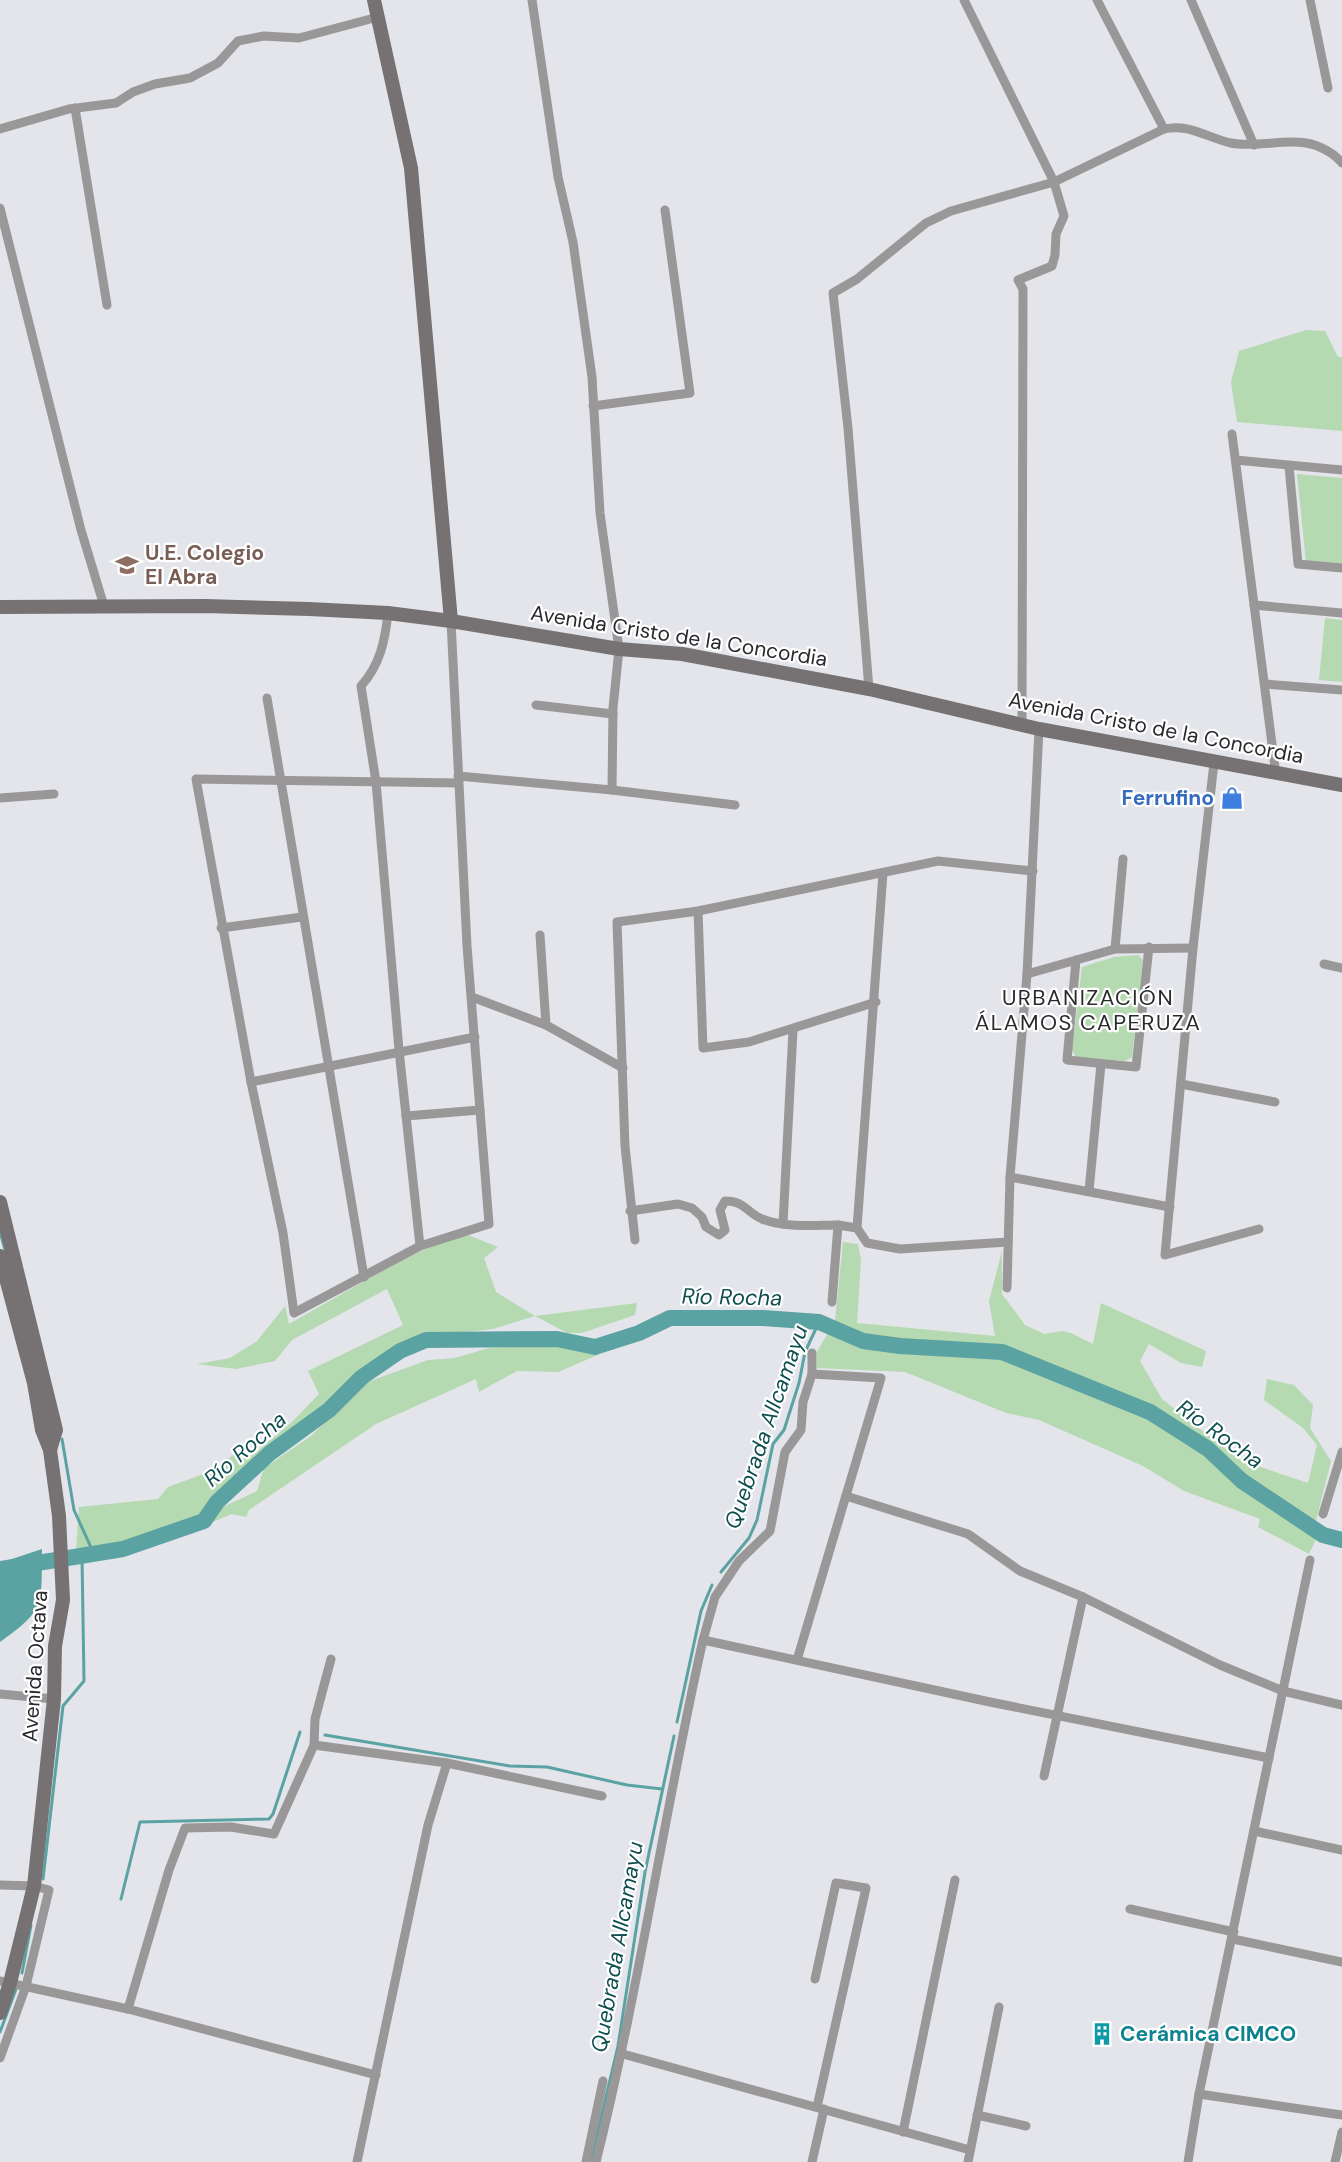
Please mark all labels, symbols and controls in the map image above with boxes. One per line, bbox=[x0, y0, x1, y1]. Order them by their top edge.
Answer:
place label: U.E. Colegio El Abra bbox=[145, 539, 264, 591]
school or university icon: U.E. Colegio El Abra bbox=[114, 552, 140, 578]
street label: Avenida Cristo de la Concordia bbox=[529, 599, 829, 673]
street label: Avenida Cristo de la Concordia bbox=[1006, 686, 1306, 770]
place label: Ferrufino bbox=[1122, 784, 1214, 812]
shop icon: Ferrufino bbox=[1219, 785, 1245, 811]
district label: URBANIZACIÓN ÁLAMOS CAPERUZA bbox=[975, 983, 1201, 1037]
water label: Río Rocha bbox=[681, 1282, 783, 1312]
water label: Quebrada Allcamayu bbox=[718, 1321, 815, 1533]
water label: Río Rocha bbox=[1171, 1393, 1269, 1475]
water label: Río Rocha bbox=[198, 1405, 292, 1493]
street label: Avenida Octava bbox=[16, 1589, 54, 1743]
water label: Quebrada Allcamayu bbox=[584, 1839, 650, 2055]
place label: Cerámica CIMCO bbox=[1120, 2020, 1296, 2048]
building icon: Cerámica CIMCO bbox=[1089, 2021, 1115, 2047]

